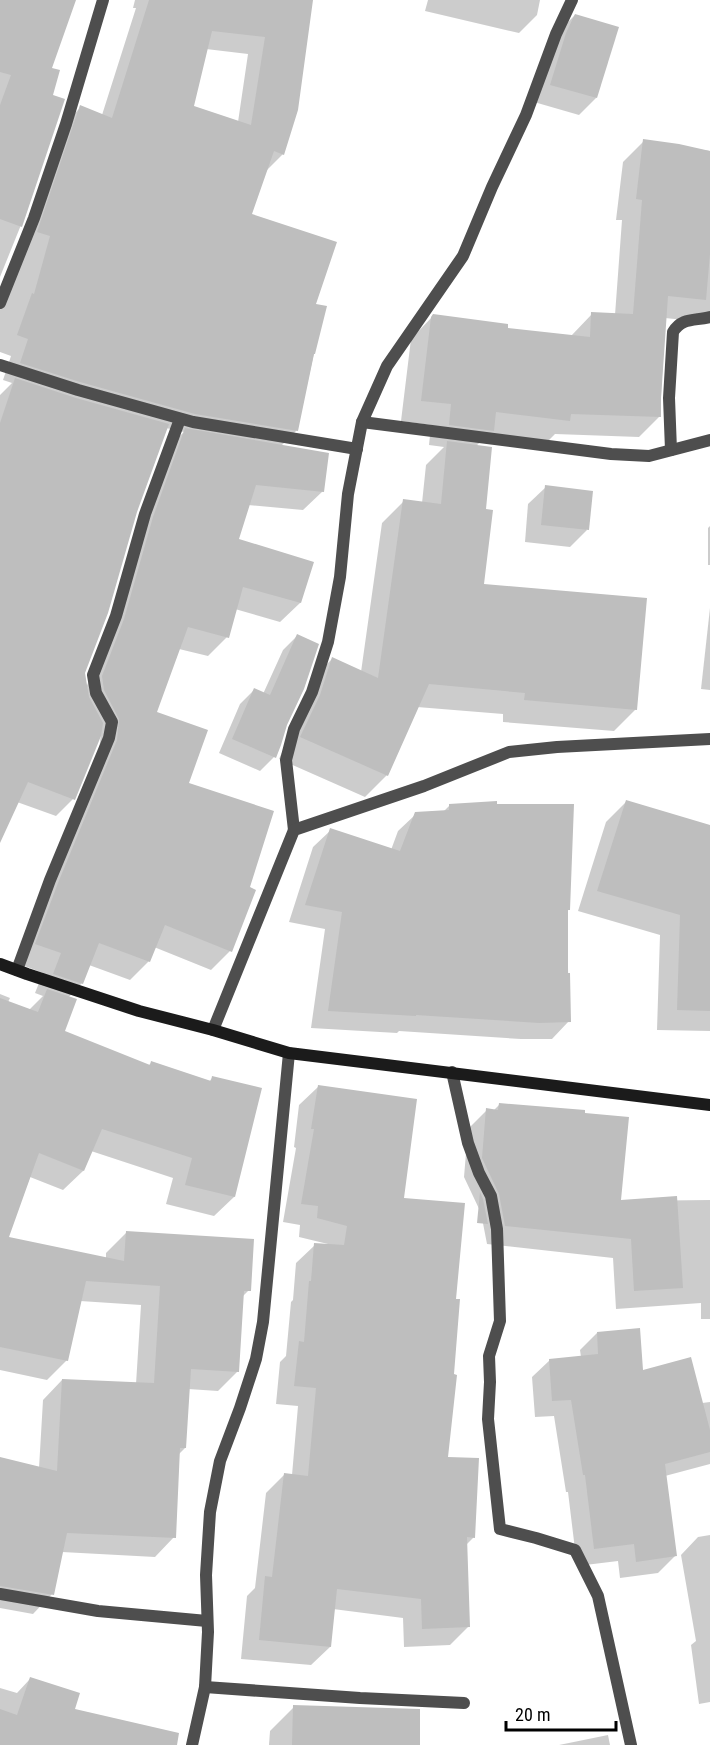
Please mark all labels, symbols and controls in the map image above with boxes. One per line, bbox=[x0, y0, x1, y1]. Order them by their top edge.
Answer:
scale bar bbox=[506, 1694, 616, 1732]
text: 20 m bbox=[515, 1704, 550, 1725]

